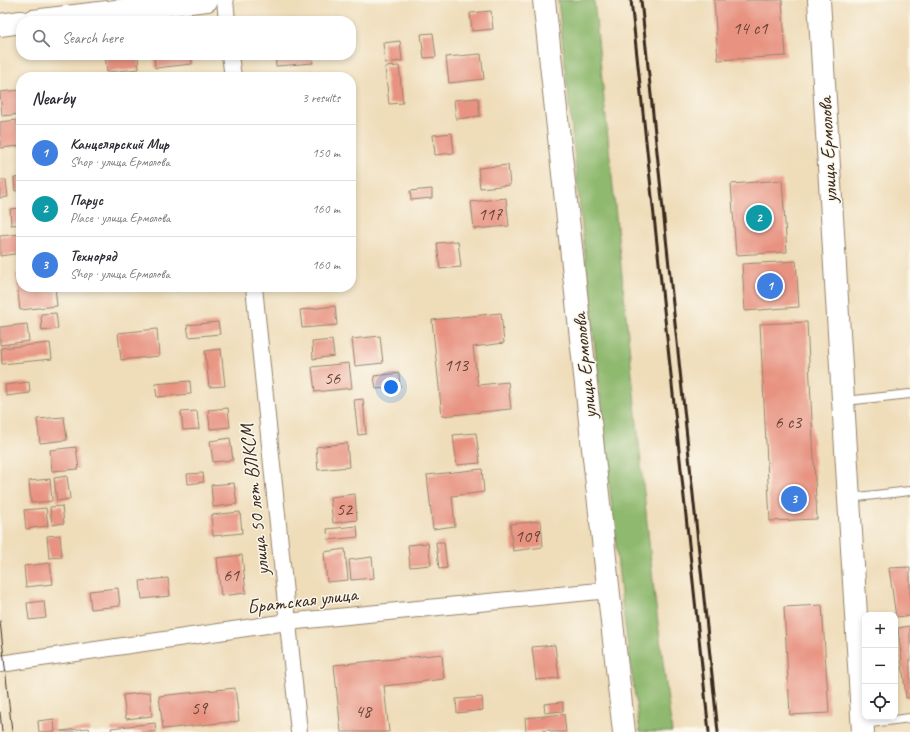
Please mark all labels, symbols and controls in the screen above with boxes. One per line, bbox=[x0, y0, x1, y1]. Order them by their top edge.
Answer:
search box bbox=[16, 16, 356, 60]
house number: 14 с1 bbox=[732, 17, 768, 39]
icon: search bbox=[30, 27, 52, 49]
text: Search here bbox=[62, 29, 123, 48]
text: Nearby bbox=[32, 88, 75, 109]
text: 3 results bbox=[302, 90, 340, 106]
street label: улица Ермолова bbox=[812, 95, 843, 205]
text: Канцелярский Мир bbox=[70, 135, 169, 154]
text: 1 bbox=[42, 145, 48, 161]
text: 150 m bbox=[312, 145, 340, 161]
text: Shop · улица Ермолова bbox=[70, 154, 170, 170]
text: Парус bbox=[70, 191, 103, 210]
text: 2 bbox=[42, 201, 48, 217]
text: 160 m bbox=[312, 201, 340, 217]
house number: 117 bbox=[478, 203, 503, 225]
pin: 2 bbox=[746, 203, 772, 233]
text: Place · улица Ермолова bbox=[70, 210, 170, 226]
text: Техноряд bbox=[70, 247, 116, 266]
text: 3 bbox=[42, 257, 48, 273]
text: 160 m bbox=[312, 257, 340, 273]
text: Shop · улица Ермолова bbox=[70, 266, 170, 282]
pin: 1 bbox=[757, 271, 783, 301]
street label: улица Ермолова bbox=[566, 310, 603, 421]
house number: 113 bbox=[444, 354, 470, 376]
house number: 56 bbox=[324, 367, 341, 389]
your location bbox=[381, 377, 401, 397]
house number: 6 с3 bbox=[775, 411, 803, 433]
street label: улица 50 лет ВЛКСМ bbox=[234, 421, 275, 578]
pin: 3 bbox=[781, 484, 807, 514]
house number: 52 bbox=[336, 498, 354, 520]
house number: 109 bbox=[515, 525, 541, 547]
house number: 61 bbox=[223, 564, 240, 586]
street label: Братская улица bbox=[245, 581, 360, 620]
map controls bbox=[862, 612, 898, 720]
button: + bbox=[862, 612, 898, 648]
button: − bbox=[862, 648, 898, 684]
button: locate bbox=[862, 684, 898, 720]
house number: 59 bbox=[191, 697, 209, 719]
house number: 48 bbox=[355, 700, 373, 722]

